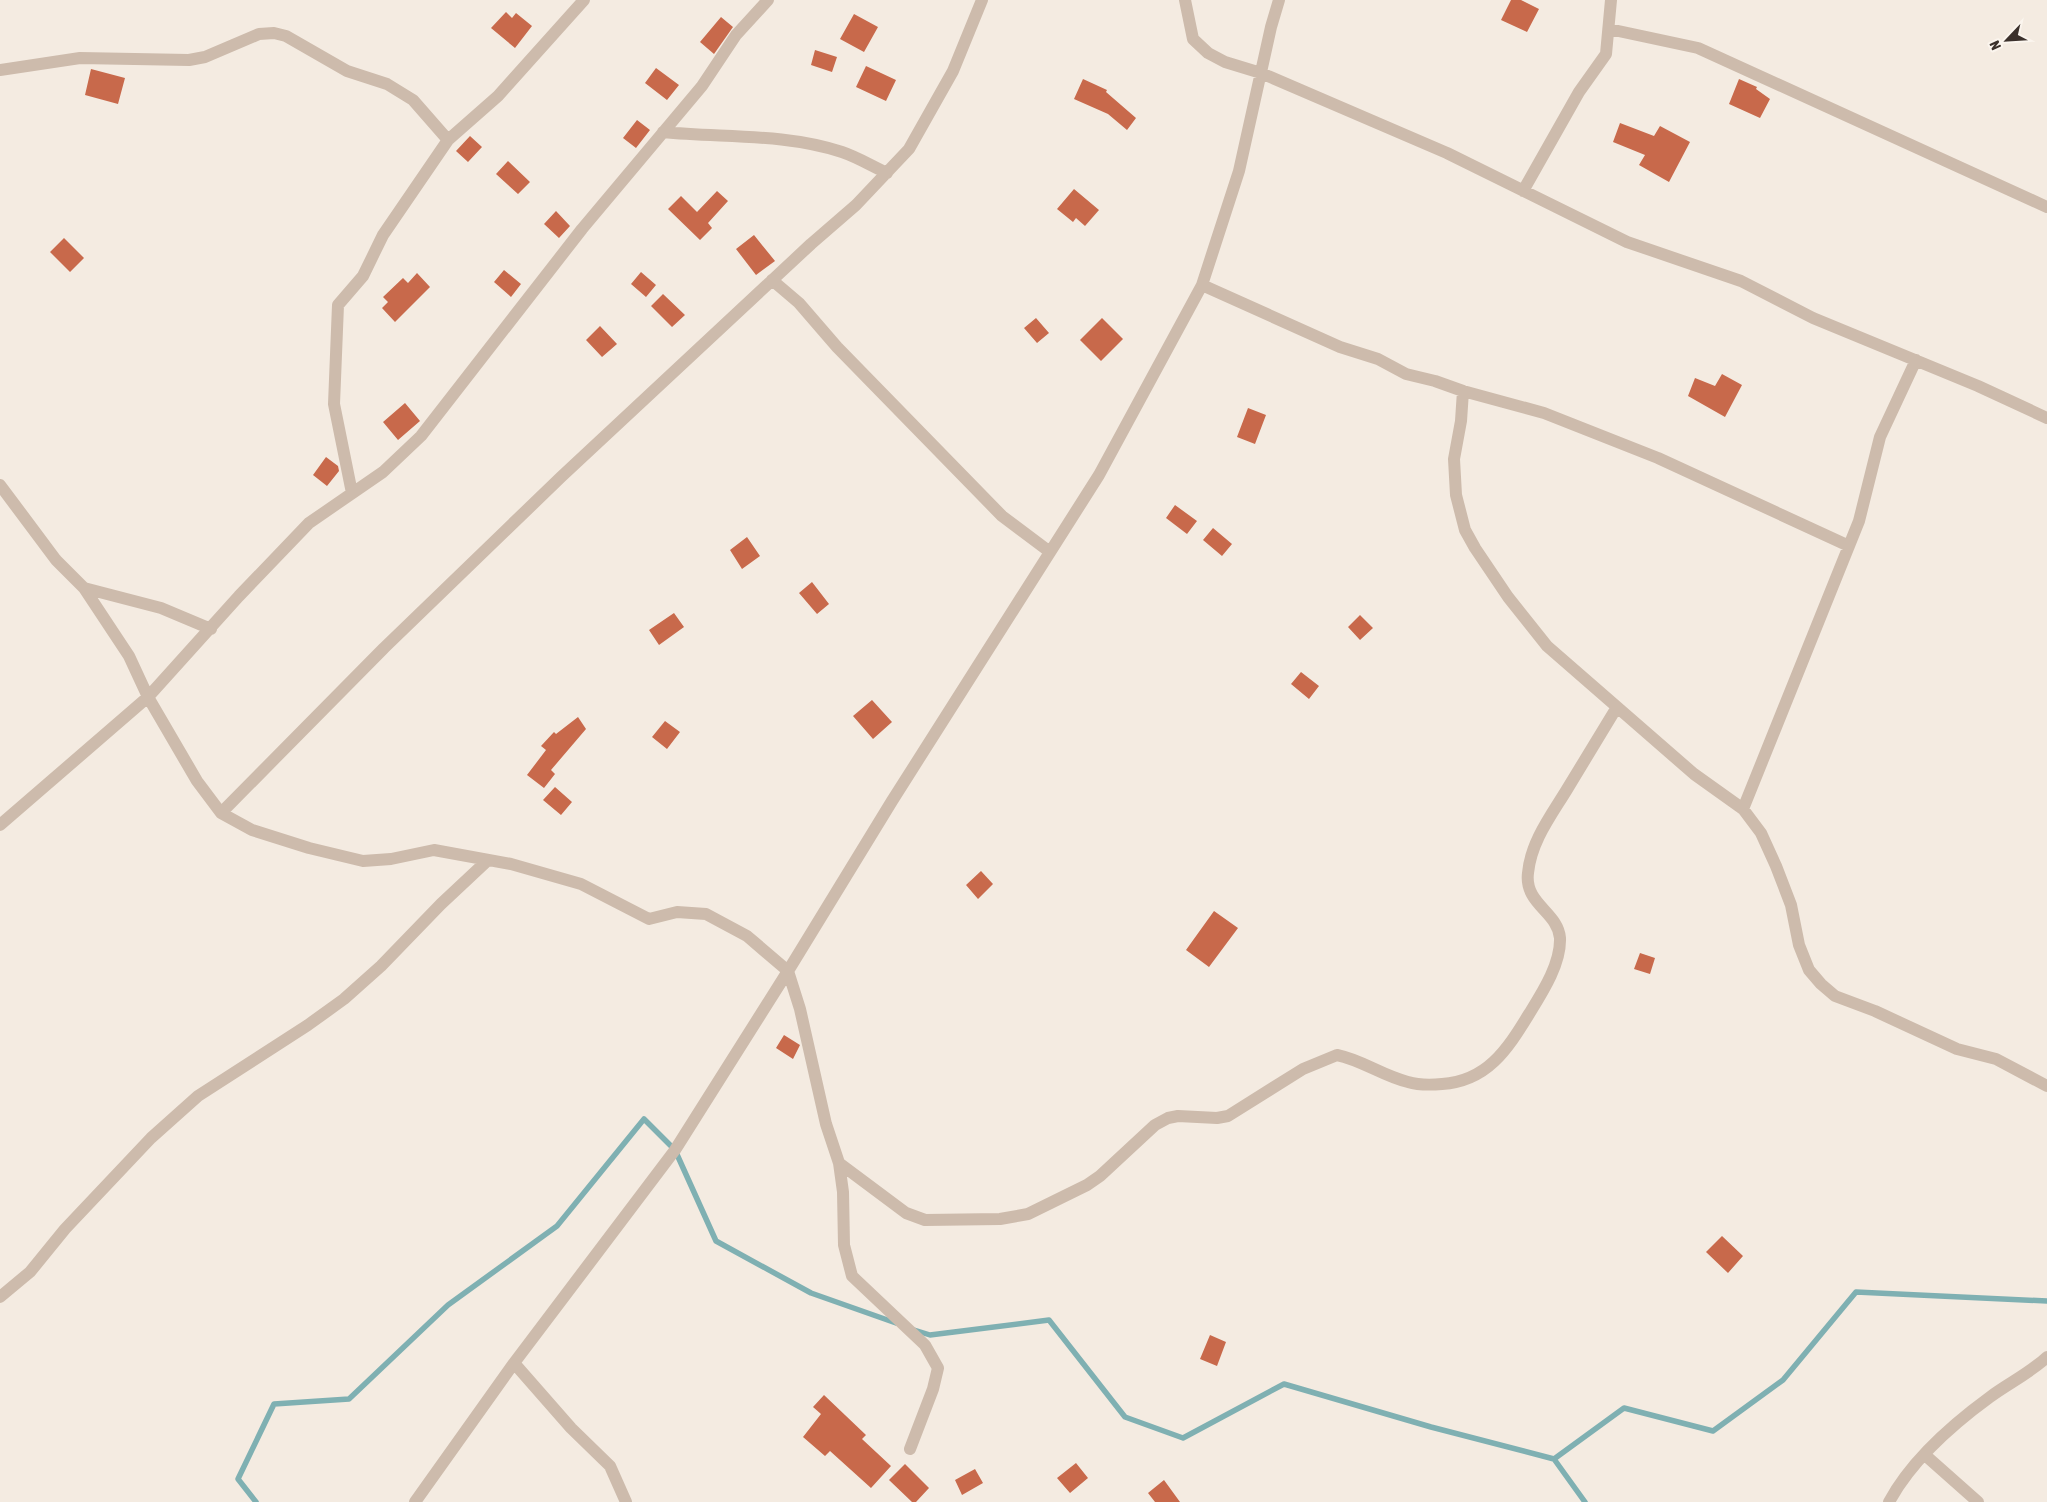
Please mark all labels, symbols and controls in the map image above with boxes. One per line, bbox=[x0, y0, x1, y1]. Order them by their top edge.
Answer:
north arrow bbox=[1982, 15, 2032, 65]
text: N bbox=[1986, 38, 2004, 53]

